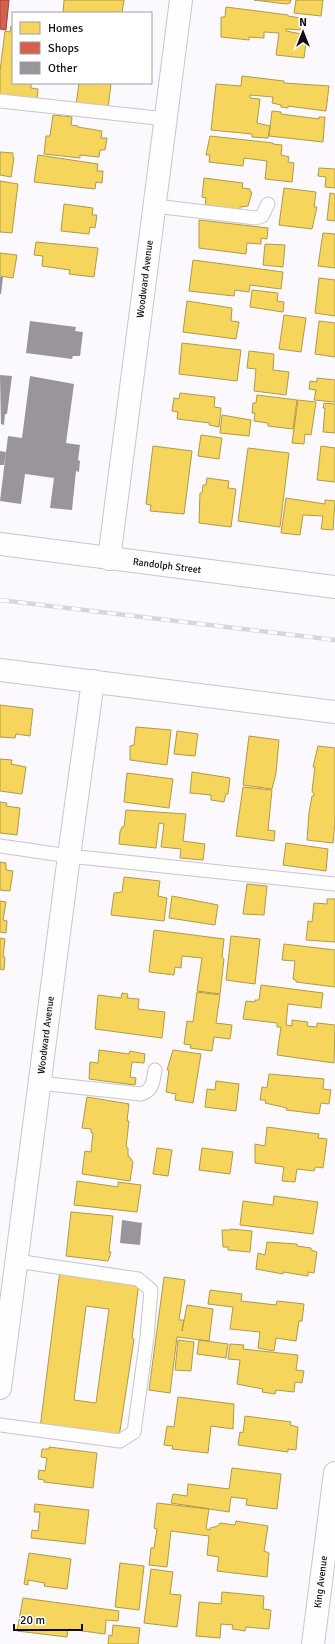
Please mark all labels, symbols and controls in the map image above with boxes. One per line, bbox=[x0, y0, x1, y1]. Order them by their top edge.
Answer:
legend bbox=[12, 12, 152, 84]
north arrow bbox=[283, 12, 323, 52]
text: N bbox=[299, 16, 307, 29]
text: Homes bbox=[48, 21, 83, 36]
text: Shops bbox=[48, 41, 79, 56]
text: Other bbox=[48, 61, 78, 76]
street label: Woodward Avenue bbox=[134, 239, 156, 319]
street label: Randolph Street bbox=[132, 556, 202, 576]
street label: Woodward Avenue bbox=[35, 995, 57, 1075]
street label: King Avenue bbox=[312, 1555, 330, 1609]
scale bar bbox=[14, 1606, 82, 1632]
text: 20 m bbox=[20, 1613, 45, 1628]

